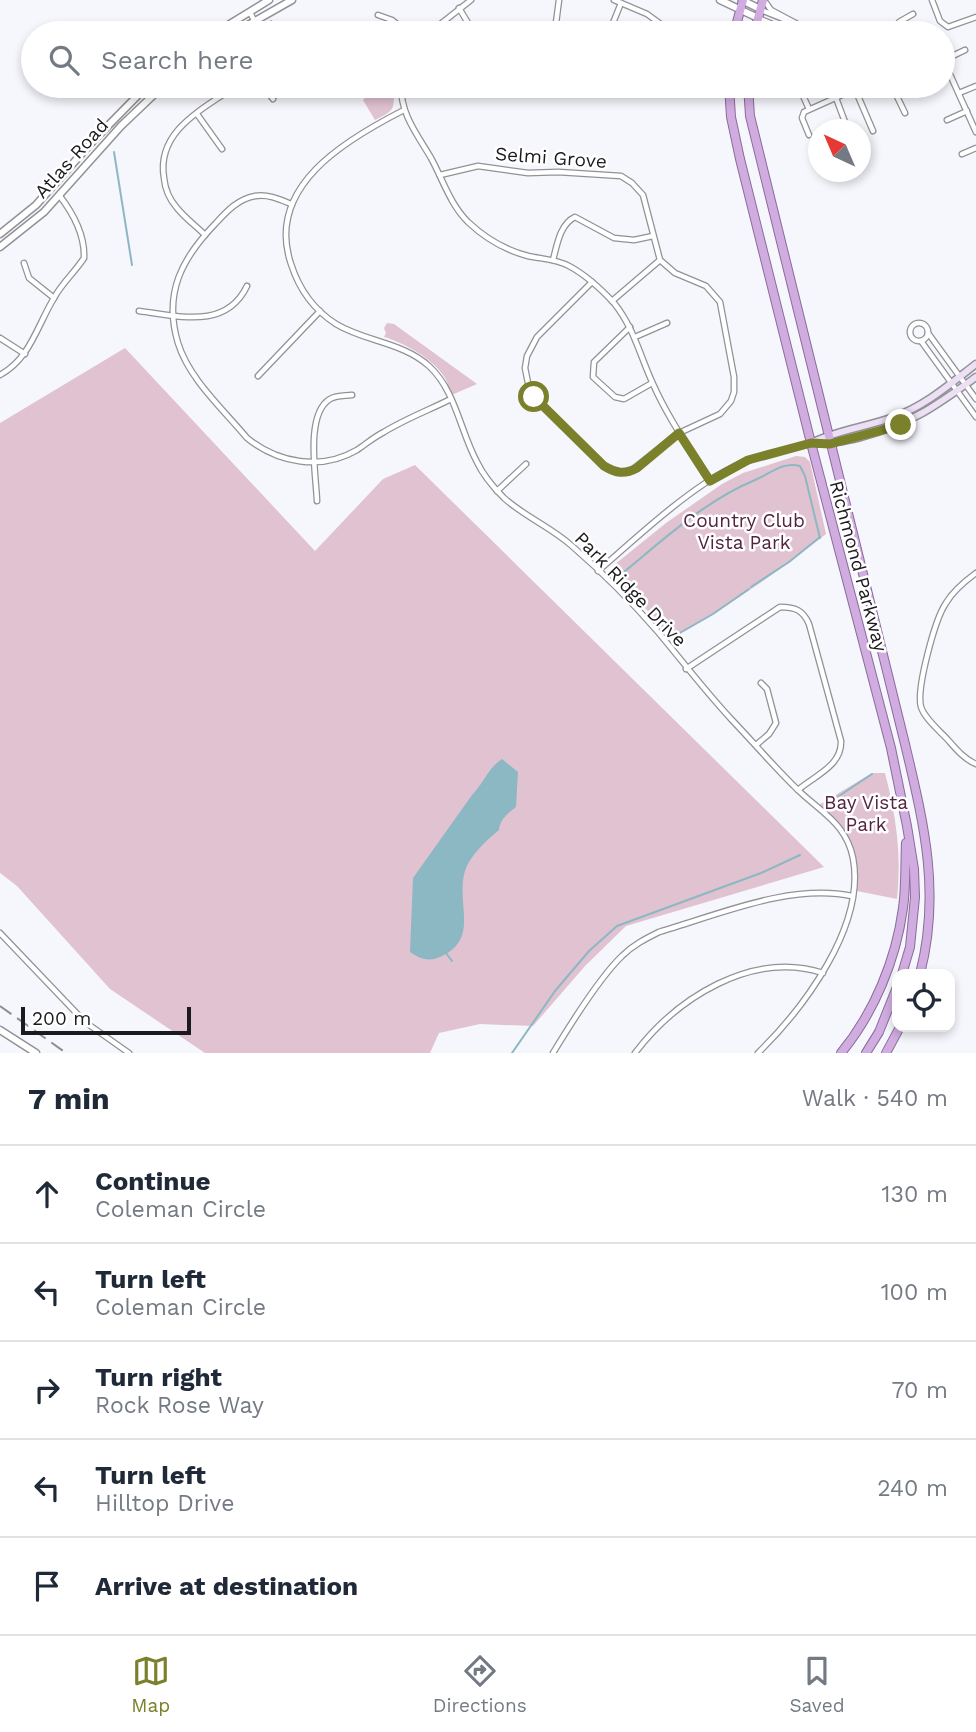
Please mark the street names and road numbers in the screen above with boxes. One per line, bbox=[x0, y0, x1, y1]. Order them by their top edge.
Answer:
street label: Atlas Road bbox=[30, 114, 113, 203]
street label: Selmi Grove bbox=[494, 142, 608, 173]
street label: Richmond Parkway bbox=[825, 478, 892, 654]
street label: Park Ridge Drive bbox=[570, 527, 691, 652]

